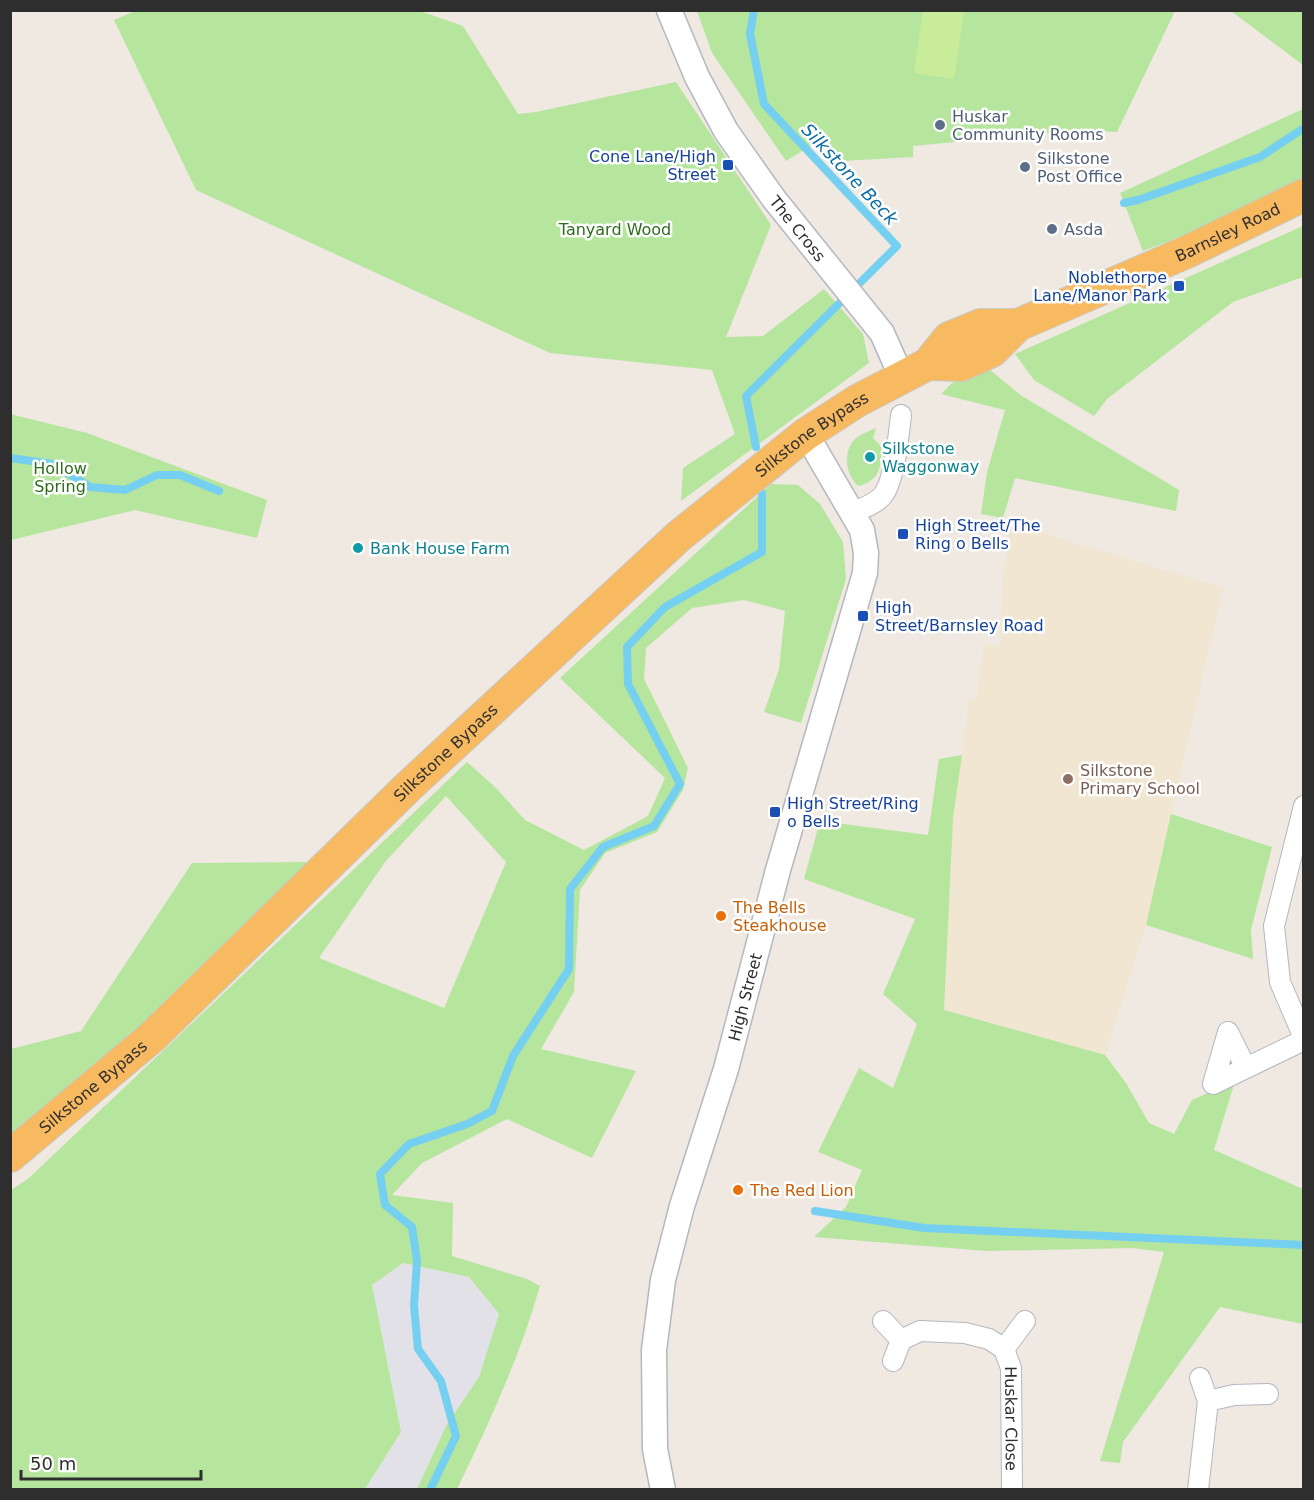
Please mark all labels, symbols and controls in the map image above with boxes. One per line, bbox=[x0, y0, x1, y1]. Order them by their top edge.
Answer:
place label: Huskar Community Rooms bbox=[952, 107, 1104, 144]
marker: Huskar Community Rooms bbox=[933, 118, 947, 132]
water label: Silkstone Beck bbox=[798, 119, 904, 230]
place label: Cone Lane/High Street bbox=[589, 147, 716, 184]
place label: Silkstone Post Office bbox=[1037, 149, 1122, 186]
marker: Cone Lane/High Street bbox=[721, 158, 735, 172]
marker: Silkstone Post Office bbox=[1018, 160, 1032, 174]
street label: The Cross bbox=[765, 191, 830, 265]
street label: Barnsley Road bbox=[1172, 199, 1283, 265]
park label: Tanyard Wood bbox=[558, 220, 671, 239]
place label: Asda bbox=[1064, 220, 1103, 239]
marker: Asda bbox=[1045, 222, 1059, 236]
place label: Noblethorpe Lane/Manor Park bbox=[1033, 268, 1168, 305]
marker: Noblethorpe Lane/Manor Park bbox=[1172, 279, 1186, 293]
street label: Silkstone Bypass bbox=[751, 387, 871, 481]
place label: Silkstone Waggonway bbox=[882, 439, 979, 476]
marker: Silkstone Waggonway bbox=[863, 450, 877, 464]
park label: Hollow Spring bbox=[33, 459, 87, 496]
place label: High Street/The Ring o Bells bbox=[915, 516, 1041, 553]
marker: High Street/The Ring o Bells bbox=[896, 527, 910, 541]
place label: Bank House Farm bbox=[370, 539, 510, 558]
marker: Bank House Farm bbox=[351, 541, 365, 555]
place label: High Street/Barnsley Road bbox=[875, 598, 1044, 635]
marker: High Street/Barnsley Road bbox=[856, 609, 870, 623]
street label: Silkstone Bypass bbox=[390, 700, 501, 805]
place label: Silkstone Primary School bbox=[1080, 761, 1200, 798]
marker: Silkstone Primary School bbox=[1061, 772, 1075, 786]
place label: High Street/Ring o Bells bbox=[787, 794, 919, 831]
marker: High Street/Ring o Bells bbox=[768, 805, 782, 819]
place label: The Bells Steakhouse bbox=[732, 898, 827, 935]
marker: The Bells Steakhouse bbox=[714, 909, 728, 923]
street label: High Street bbox=[724, 951, 765, 1043]
street label: Silkstone Bypass bbox=[35, 1036, 151, 1137]
place label: The Red Lion bbox=[749, 1181, 854, 1200]
marker: The Red Lion bbox=[731, 1183, 745, 1197]
street label: Huskar Close bbox=[1001, 1366, 1021, 1471]
scale bar bbox=[21, 1443, 201, 1481]
text: 50 m bbox=[30, 1453, 76, 1474]

